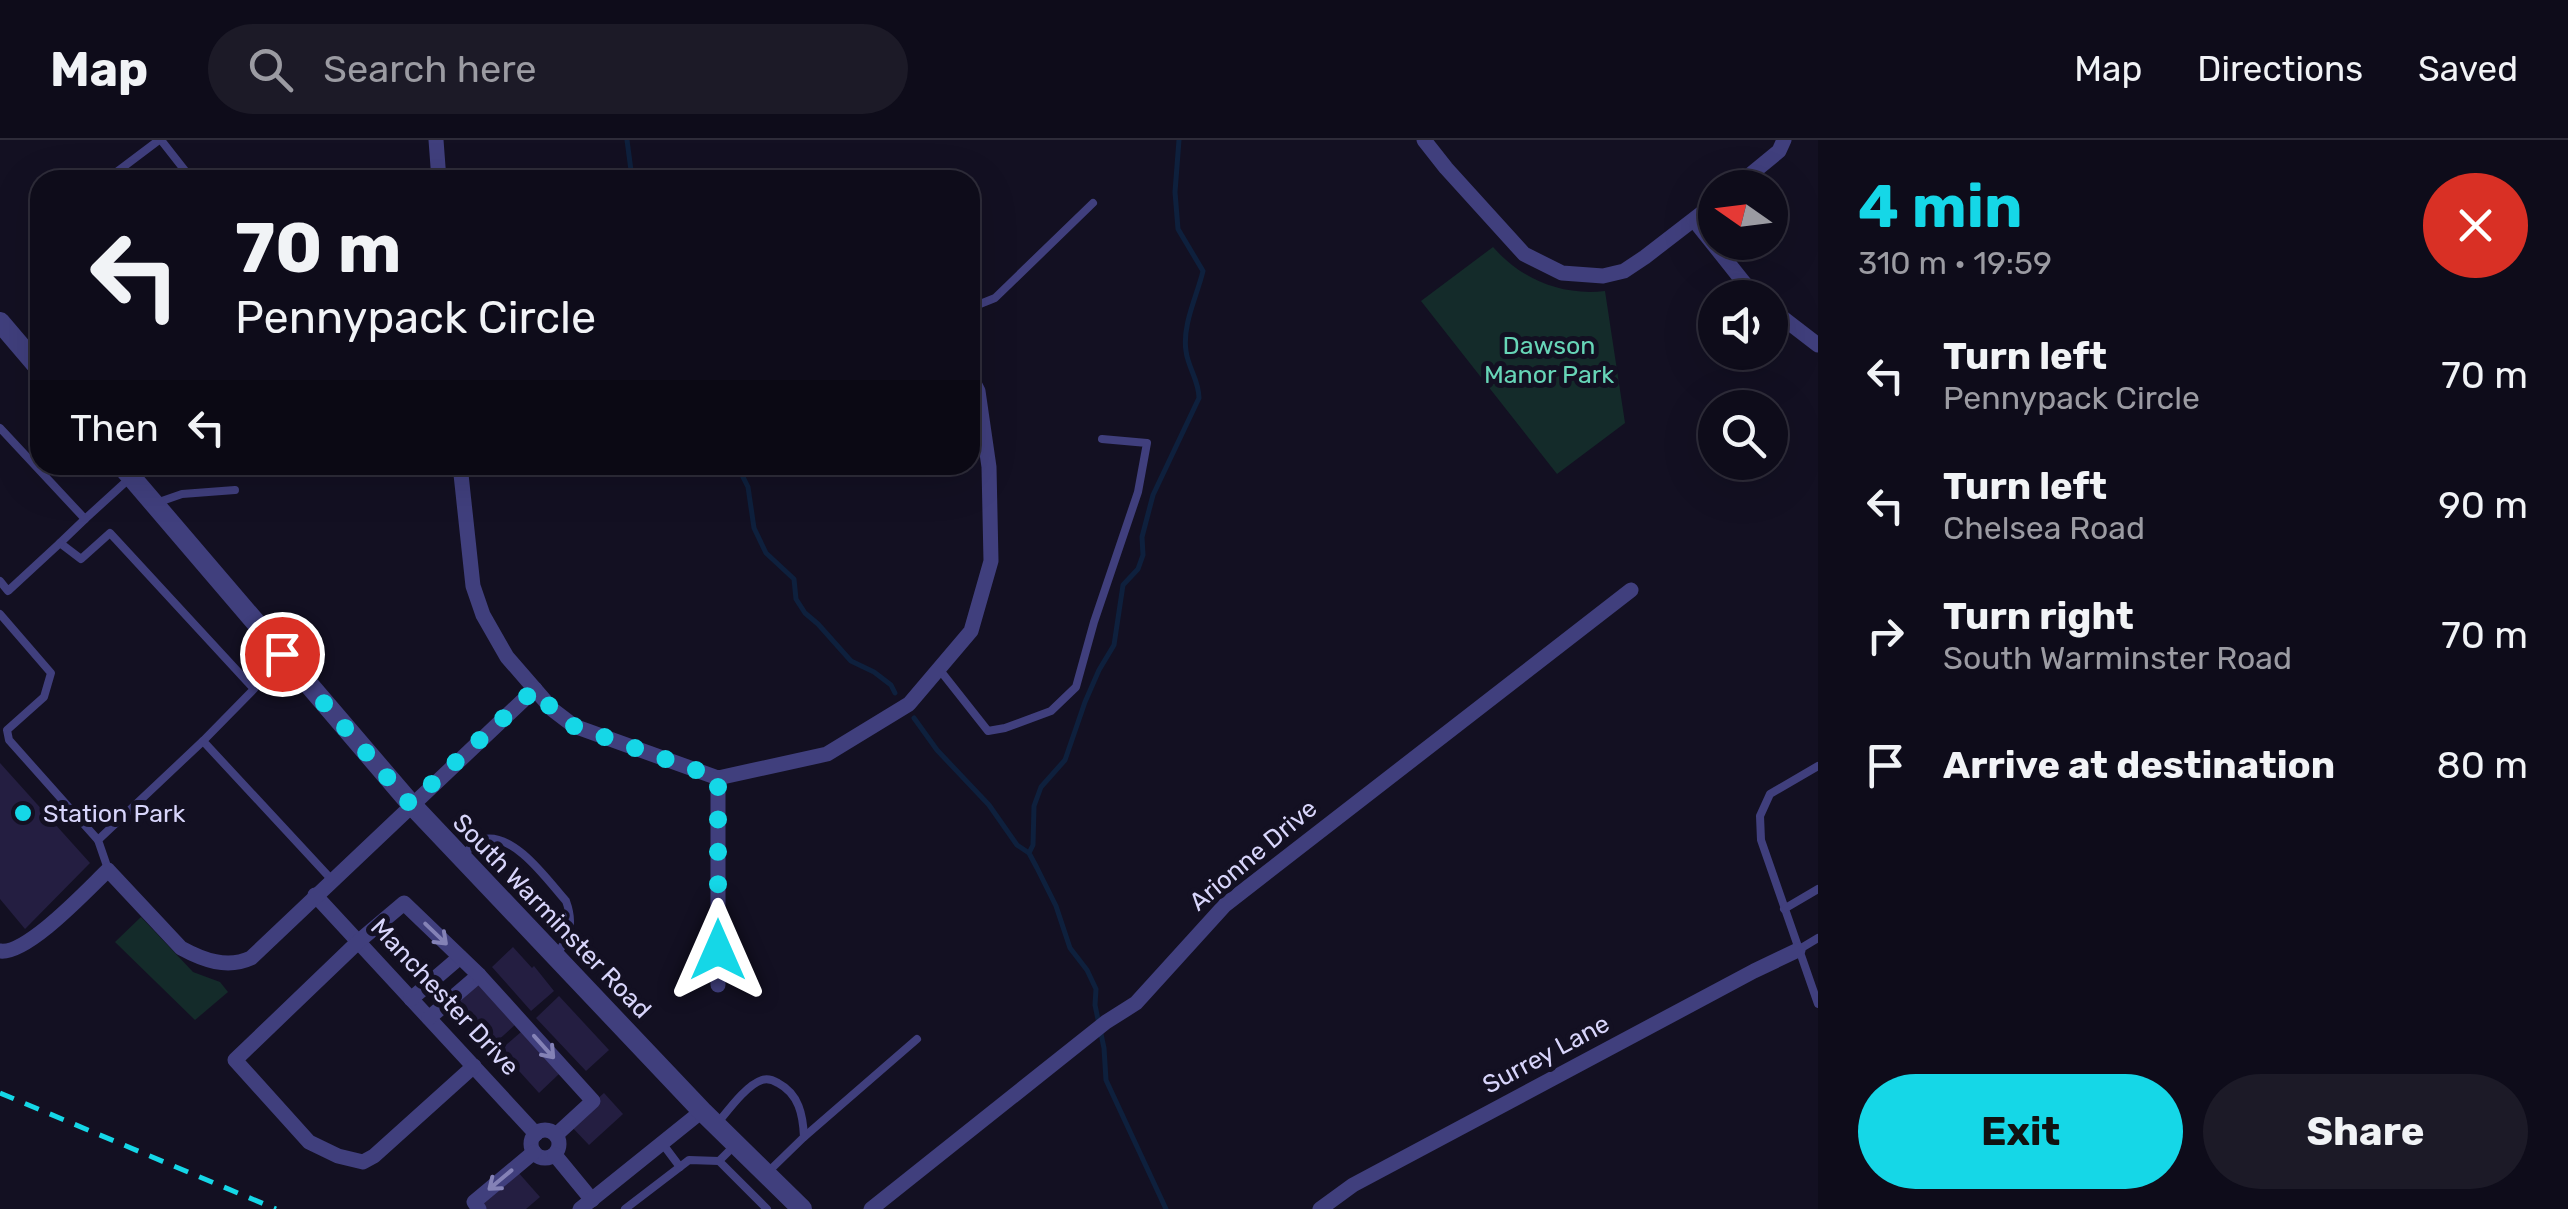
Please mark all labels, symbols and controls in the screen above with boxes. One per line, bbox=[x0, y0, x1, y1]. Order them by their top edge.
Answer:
search box bbox=[208, 24, 908, 114]
text: Map bbox=[50, 41, 148, 98]
icon: search bbox=[243, 42, 298, 97]
text: Search here bbox=[323, 46, 537, 92]
text: Map bbox=[2074, 48, 2142, 90]
text: Directions bbox=[2197, 48, 2363, 90]
text: Saved bbox=[2418, 48, 2518, 90]
north arrow bbox=[1698, 170, 1788, 260]
map controls bbox=[1698, 170, 1788, 480]
text: 4 min bbox=[1858, 171, 2022, 242]
button: close bbox=[2423, 173, 2528, 278]
text: 70 m bbox=[235, 207, 402, 290]
icon: left bbox=[70, 210, 200, 340]
text: 310 m · 19:59 bbox=[1858, 244, 2052, 282]
button: sound bbox=[1698, 280, 1788, 370]
text: Pennypack Circle bbox=[235, 291, 596, 344]
park label: Dawson Manor Park bbox=[1484, 331, 1614, 389]
text: Turn left bbox=[1943, 333, 2107, 379]
icon: left bbox=[1858, 348, 1913, 403]
text: 70 m bbox=[2441, 352, 2528, 398]
text: Pennypack Circle bbox=[1943, 379, 2200, 417]
button: search bbox=[1698, 390, 1788, 480]
icon: left bbox=[179, 400, 234, 455]
text: Then bbox=[70, 405, 159, 451]
text: Turn left bbox=[1943, 463, 2107, 509]
icon: left bbox=[1858, 478, 1913, 533]
text: 90 m bbox=[2438, 482, 2528, 528]
text: Chelsea Road bbox=[1943, 509, 2145, 547]
text: Turn right bbox=[1943, 593, 2134, 639]
icon: right bbox=[1858, 608, 1913, 663]
pin bbox=[240, 612, 325, 697]
text: 70 m bbox=[2441, 612, 2528, 658]
icon: arrive bbox=[255, 627, 310, 682]
text: South Warminster Road bbox=[1943, 639, 2292, 677]
icon: arrive bbox=[1858, 738, 1913, 793]
text: Arrive at destination bbox=[1943, 742, 2335, 788]
text: 80 m bbox=[2437, 742, 2528, 788]
street label: Arionne Drive bbox=[1183, 793, 1323, 917]
place label: Station Park bbox=[43, 799, 186, 828]
marker: Station Park bbox=[12, 802, 34, 824]
street label: South Warminster Road bbox=[447, 808, 657, 1024]
position arrow bbox=[666, 898, 770, 1002]
street label: Manchester Drive bbox=[365, 913, 525, 1081]
one-way arrow bbox=[423, 921, 447, 945]
street label: Surrey Lane bbox=[1478, 1009, 1614, 1099]
one-way arrow bbox=[532, 1034, 555, 1059]
button: Exit bbox=[1858, 1074, 2183, 1189]
button: Share bbox=[2203, 1074, 2528, 1189]
one-way arrow bbox=[488, 1168, 513, 1191]

